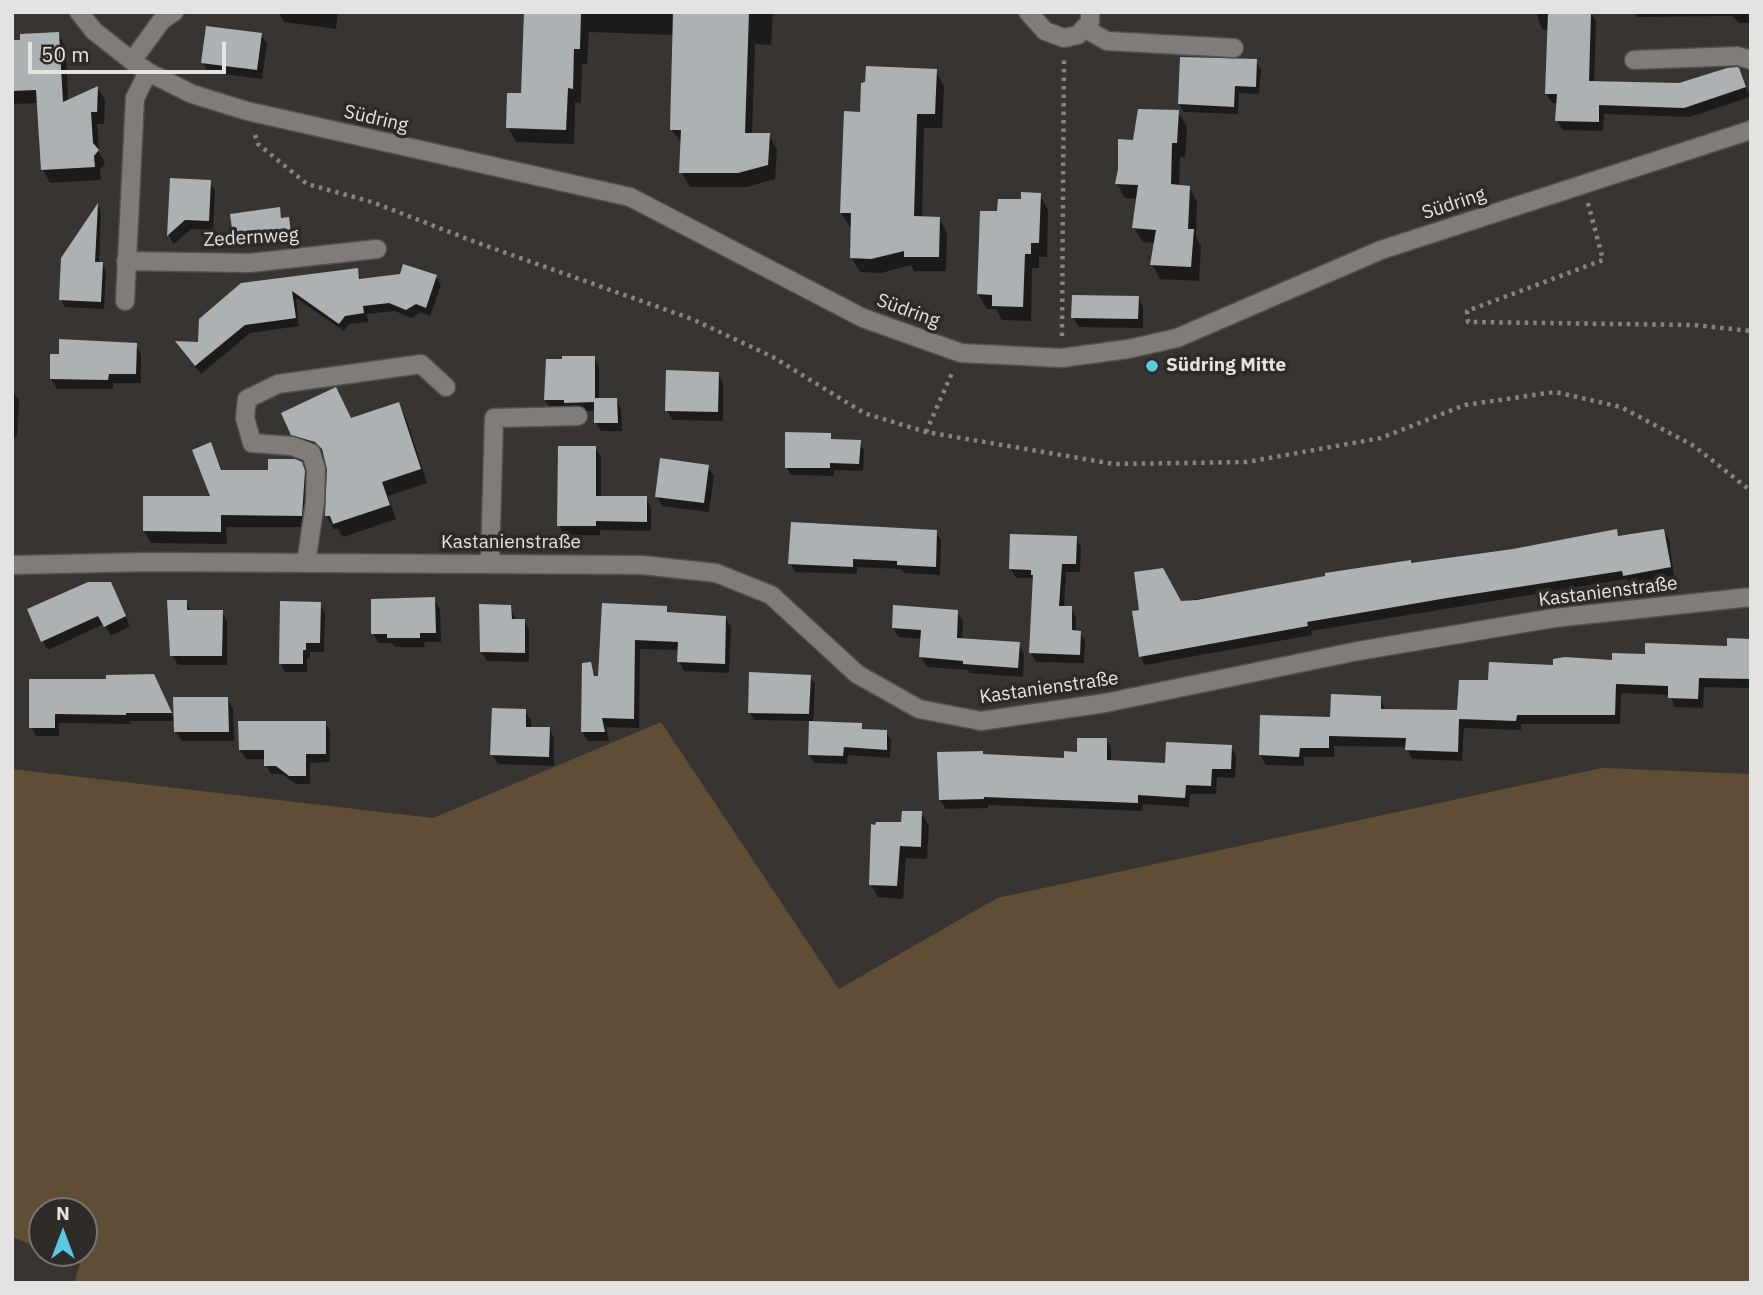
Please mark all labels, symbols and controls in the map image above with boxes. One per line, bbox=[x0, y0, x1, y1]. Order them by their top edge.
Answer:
scale bar bbox=[32, 28, 229, 72]
text: 50 m bbox=[41, 40, 90, 68]
street label: Südring bbox=[342, 101, 410, 137]
street label: Südring bbox=[1419, 183, 1489, 225]
street label: Zedernweg bbox=[203, 224, 299, 252]
street label: Südring bbox=[873, 289, 943, 333]
place label: Südring Mitte bbox=[1166, 355, 1286, 377]
marker: Südring Mitte bbox=[1144, 358, 1160, 374]
street label: Kastanienstraße bbox=[441, 532, 581, 554]
street label: Kastanienstraße bbox=[1537, 572, 1679, 612]
street label: Kastanienstraße bbox=[978, 667, 1120, 709]
north arrow bbox=[28, 1197, 98, 1267]
text: N bbox=[56, 1201, 70, 1225]

